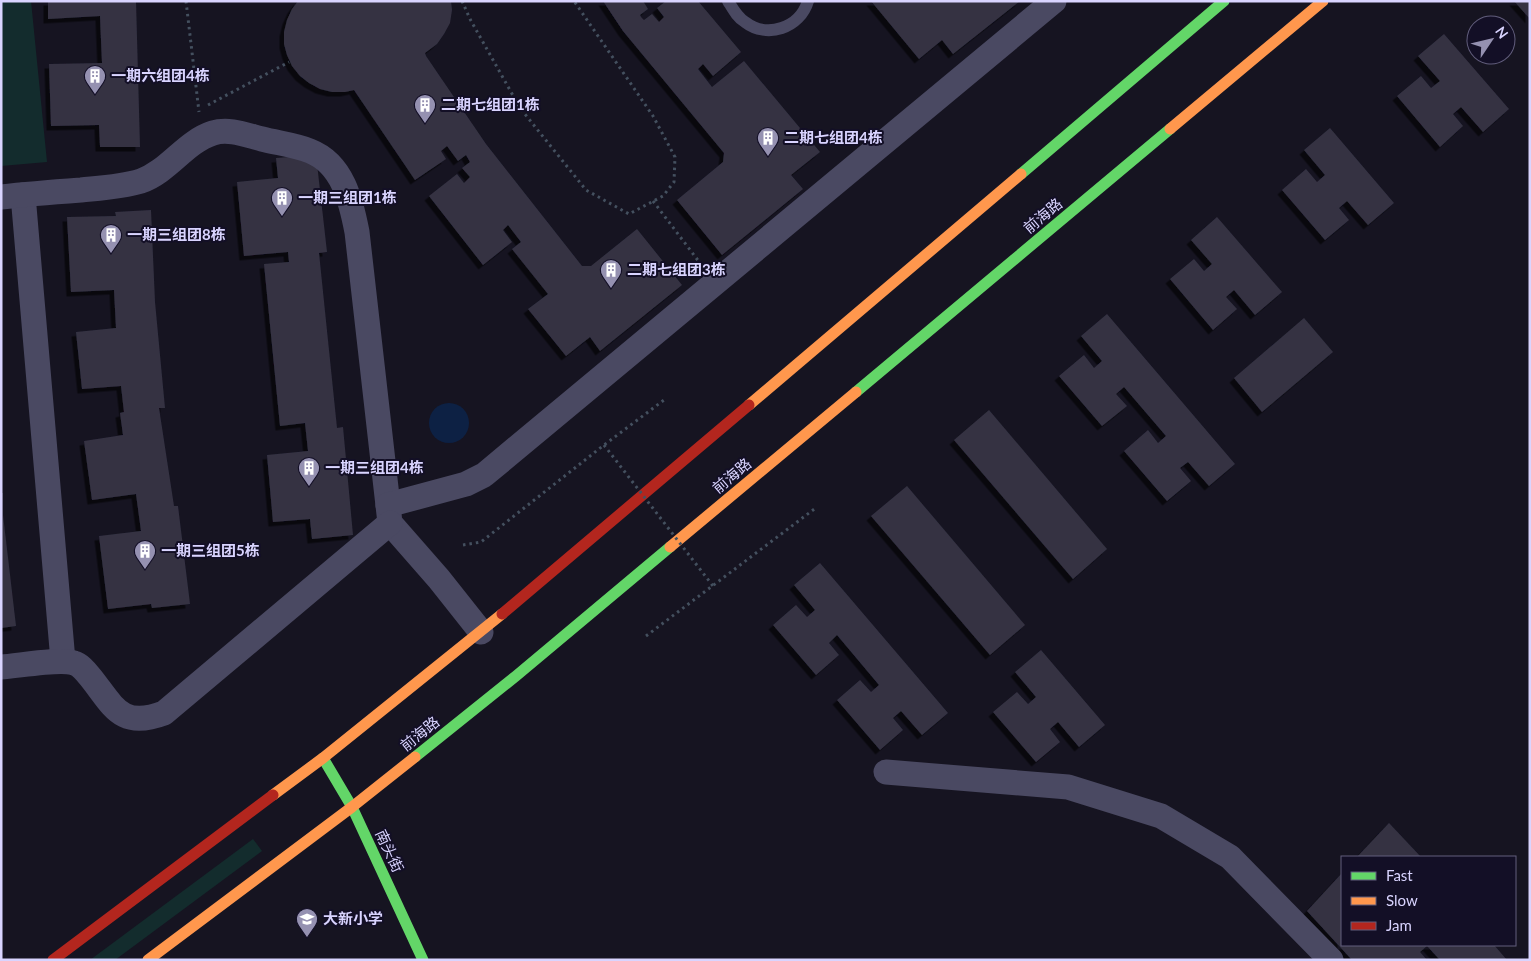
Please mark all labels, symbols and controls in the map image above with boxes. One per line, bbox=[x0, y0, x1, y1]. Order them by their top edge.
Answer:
north arrow bbox=[1466, 15, 1516, 65]
text: N bbox=[1492, 23, 1512, 42]
building icon: 一期六组团4栋 bbox=[83, 64, 107, 95]
place label: 一期六组团4栋 bbox=[111, 66, 210, 84]
building icon: 二期七组团1栋 bbox=[413, 93, 437, 124]
place label: 二期七组团1栋 bbox=[441, 95, 540, 113]
building icon: 二期七组团4栋 bbox=[756, 126, 780, 157]
place label: 二期七组团4栋 bbox=[784, 128, 883, 146]
building icon: 一期三组团1栋 bbox=[270, 186, 294, 217]
place label: 一期三组团1栋 bbox=[298, 188, 397, 206]
street label: 前海路 bbox=[1019, 194, 1065, 237]
building icon: 一期三组团8栋 bbox=[99, 223, 123, 254]
place label: 一期三组团8栋 bbox=[127, 225, 226, 243]
building icon: 二期七组团3栋 bbox=[599, 258, 623, 289]
place label: 二期七组团3栋 bbox=[627, 260, 726, 278]
street label: 前海路 bbox=[708, 454, 754, 497]
building icon: 一期三组团4栋 bbox=[297, 456, 321, 487]
place label: 一期三组团4栋 bbox=[325, 458, 424, 476]
building icon: 一期三组团5栋 bbox=[133, 539, 157, 570]
place label: 一期三组团5栋 bbox=[161, 541, 260, 559]
street label: 前海路 bbox=[396, 712, 443, 754]
street label: 南头街 bbox=[372, 826, 408, 875]
legend bbox=[1341, 856, 1516, 946]
text: Fast bbox=[1386, 866, 1413, 884]
text: Slow bbox=[1386, 891, 1418, 909]
school or university icon: 大新小学 bbox=[295, 907, 319, 938]
place label: 大新小学 bbox=[323, 909, 383, 927]
text: Jam bbox=[1386, 916, 1412, 934]

